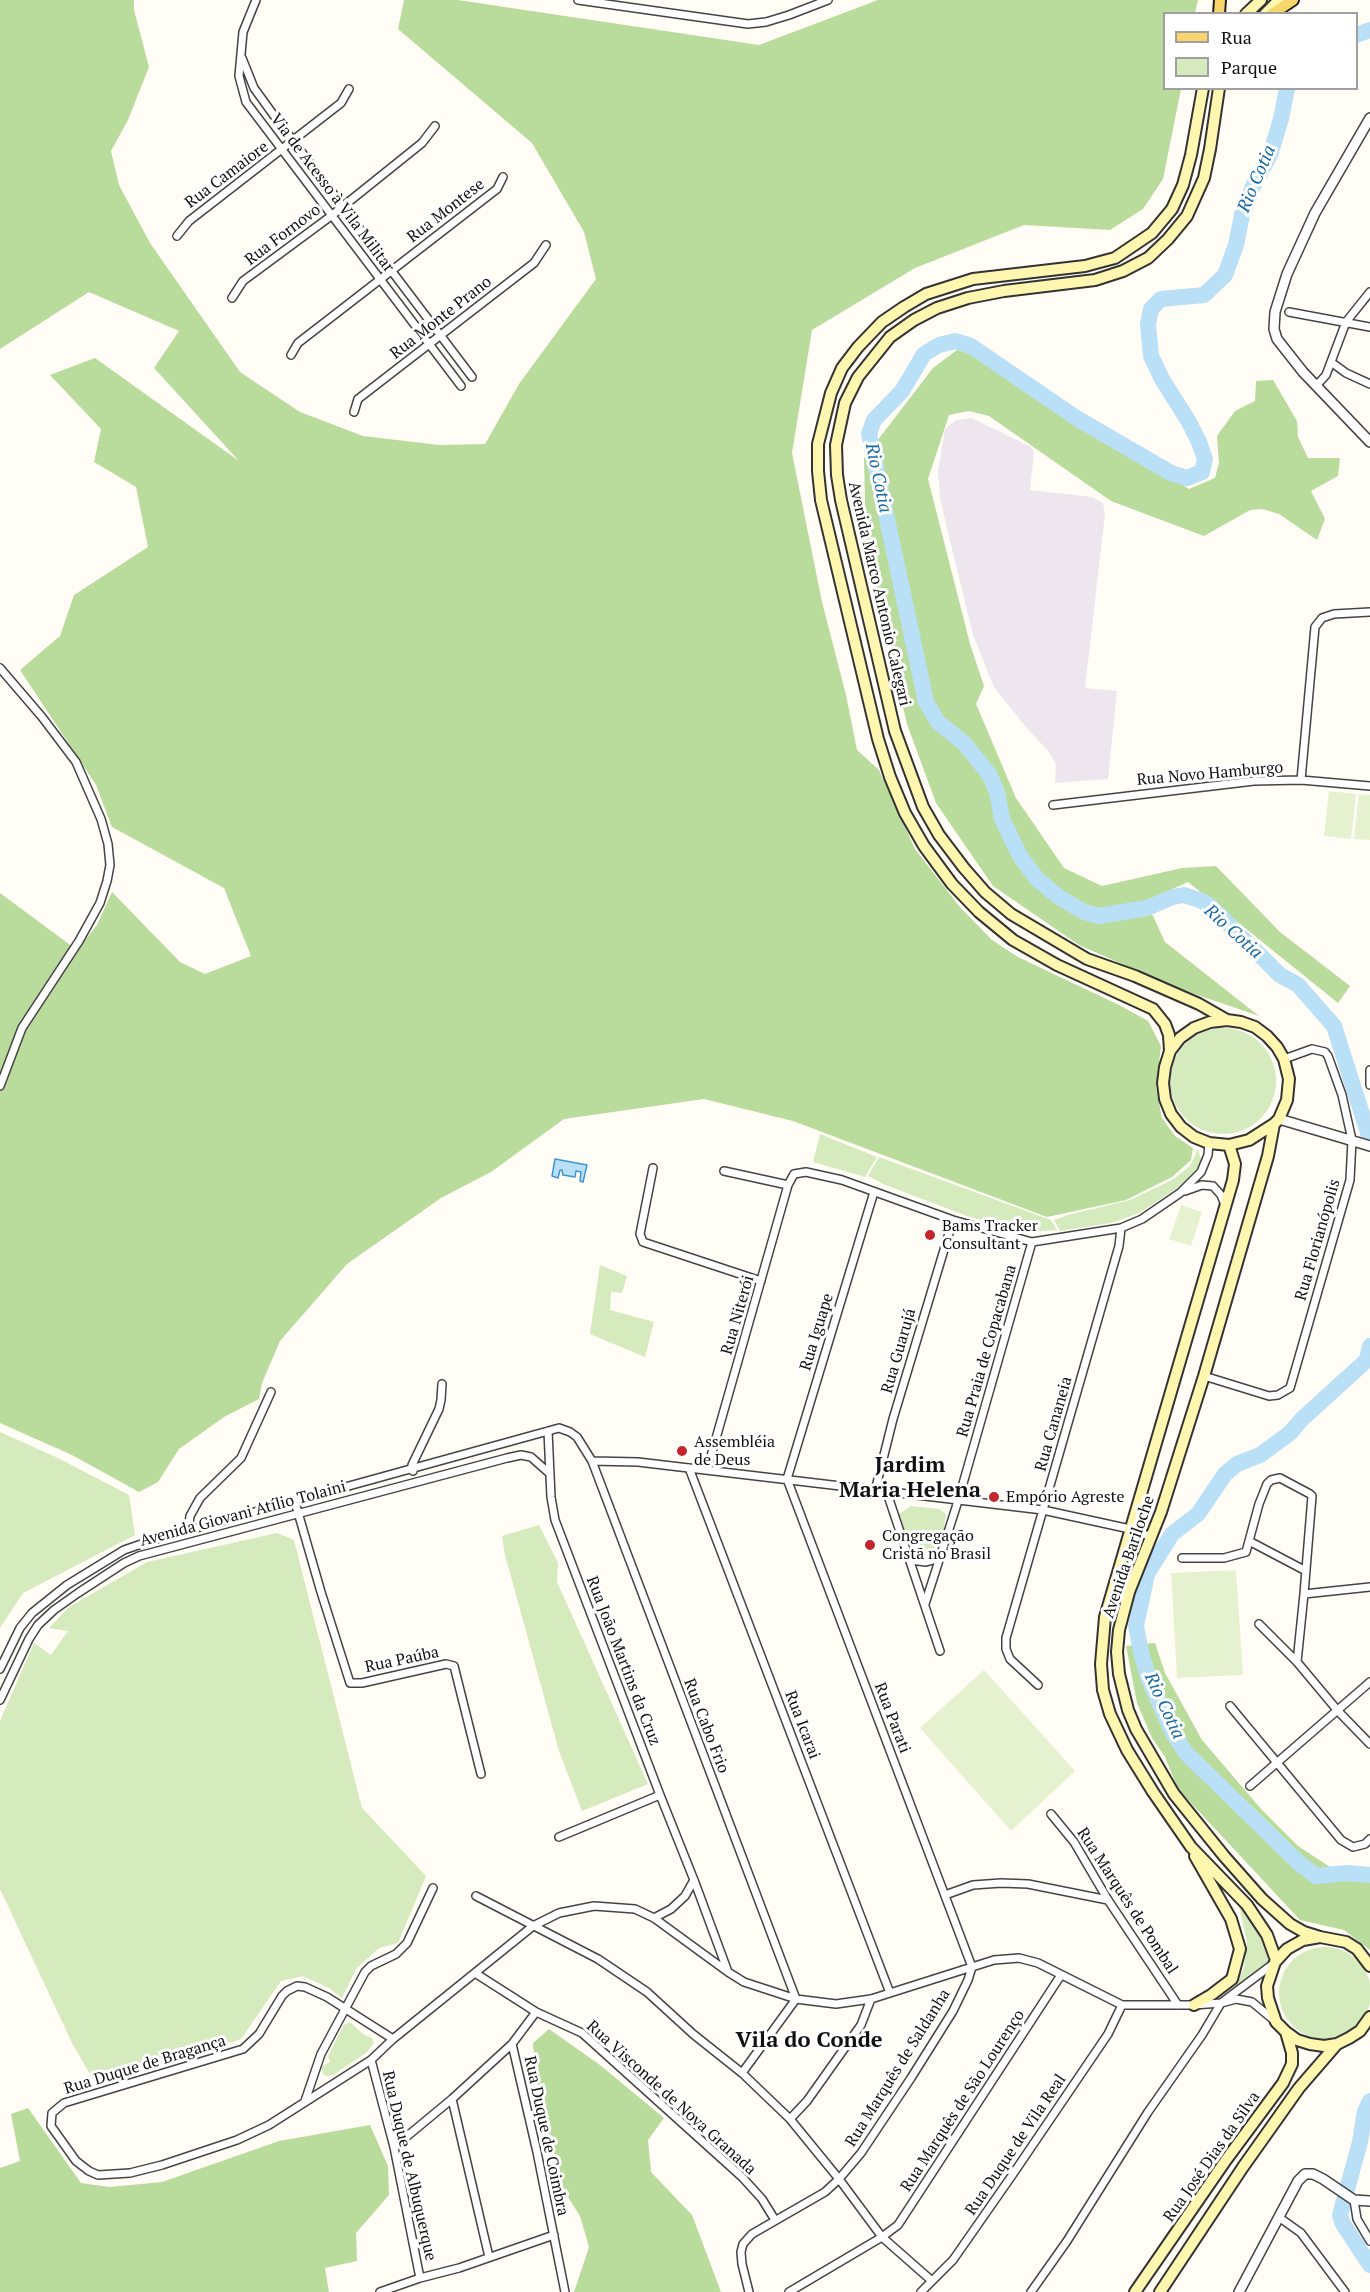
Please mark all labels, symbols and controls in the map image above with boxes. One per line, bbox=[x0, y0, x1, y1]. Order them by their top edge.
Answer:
legend bbox=[1163, 12, 1358, 90]
text: Rua bbox=[1221, 25, 1252, 49]
text: Parque bbox=[1221, 55, 1277, 79]
street label: Via de Acesso à Vila Militar bbox=[266, 110, 398, 276]
street label: Rua Camaiore bbox=[182, 137, 272, 213]
water label: Rio Cotia bbox=[1233, 142, 1281, 216]
street label: Rua Montese bbox=[404, 175, 488, 247]
street label: Rua Fornovo bbox=[241, 200, 325, 270]
street label: Rua Monte Prano bbox=[386, 272, 496, 364]
water label: Rio Cotia bbox=[860, 441, 896, 515]
street label: Avenida Marco Antonio Calegari bbox=[844, 480, 914, 708]
street label: Rua Novo Hamburgo bbox=[1136, 758, 1284, 790]
water label: Rio Cotia bbox=[1199, 900, 1267, 964]
street label: Rua Florianópolis bbox=[1291, 1177, 1345, 1303]
place label: Bams Tracker Consultant bbox=[942, 1216, 1038, 1254]
marker: Bams Tracker Consultant bbox=[923, 1228, 937, 1242]
street label: Rua Praia de Copacabana bbox=[953, 1263, 1021, 1439]
street label: Rua Niterói bbox=[718, 1273, 758, 1357]
street label: Rua Iguape bbox=[796, 1291, 838, 1373]
street label: Rua Guarujá bbox=[878, 1306, 920, 1396]
street label: Rua Cananeia bbox=[1031, 1374, 1077, 1474]
place label: Assembléia de Deus bbox=[694, 1432, 775, 1470]
marker: Assembléia de Deus bbox=[675, 1444, 689, 1458]
district label: Jardim Maria Helena bbox=[839, 1453, 981, 1504]
street label: Avenida Giovani Atílio Tolaini bbox=[138, 1477, 348, 1551]
place label: Empório Agreste bbox=[1006, 1487, 1125, 1507]
marker: Empório Agreste bbox=[987, 1490, 1001, 1504]
street label: Avenida Bariloche bbox=[1099, 1493, 1159, 1621]
place label: Congregação Cristã no Brasil bbox=[882, 1526, 991, 1564]
marker: Congregação Cristã no Brasil bbox=[863, 1538, 877, 1552]
street label: Rua João Martins da Cruz bbox=[582, 1574, 664, 1748]
street label: Rua Paúba bbox=[363, 1643, 441, 1677]
water label: Rio Cotia bbox=[1139, 1669, 1189, 1743]
street label: Rua Cabo Frio bbox=[679, 1676, 733, 1776]
street label: Rua Parati bbox=[870, 1680, 914, 1756]
street label: Rua Icarai bbox=[780, 1688, 824, 1762]
street label: Rua Marquês de Pombal bbox=[1073, 1824, 1181, 1978]
street label: Rua Marquês de Saldanha bbox=[842, 1986, 954, 2150]
street label: Rua Marquês de São Lourenço bbox=[897, 2006, 1029, 2196]
street label: Rua Visconde de Nova Granada bbox=[582, 2017, 760, 2179]
district label: Vila do Conde bbox=[735, 2028, 883, 2054]
street label: Rua Duque de Bragança bbox=[62, 2031, 228, 2099]
street label: Rua Duque de Coimbra bbox=[520, 2054, 572, 2218]
street label: Rua Duque de Albuquerque bbox=[378, 2069, 440, 2263]
street label: Rua Duque de Vila Real bbox=[962, 2071, 1070, 2219]
street label: Rua José Dias da Silva bbox=[1160, 2088, 1264, 2226]

